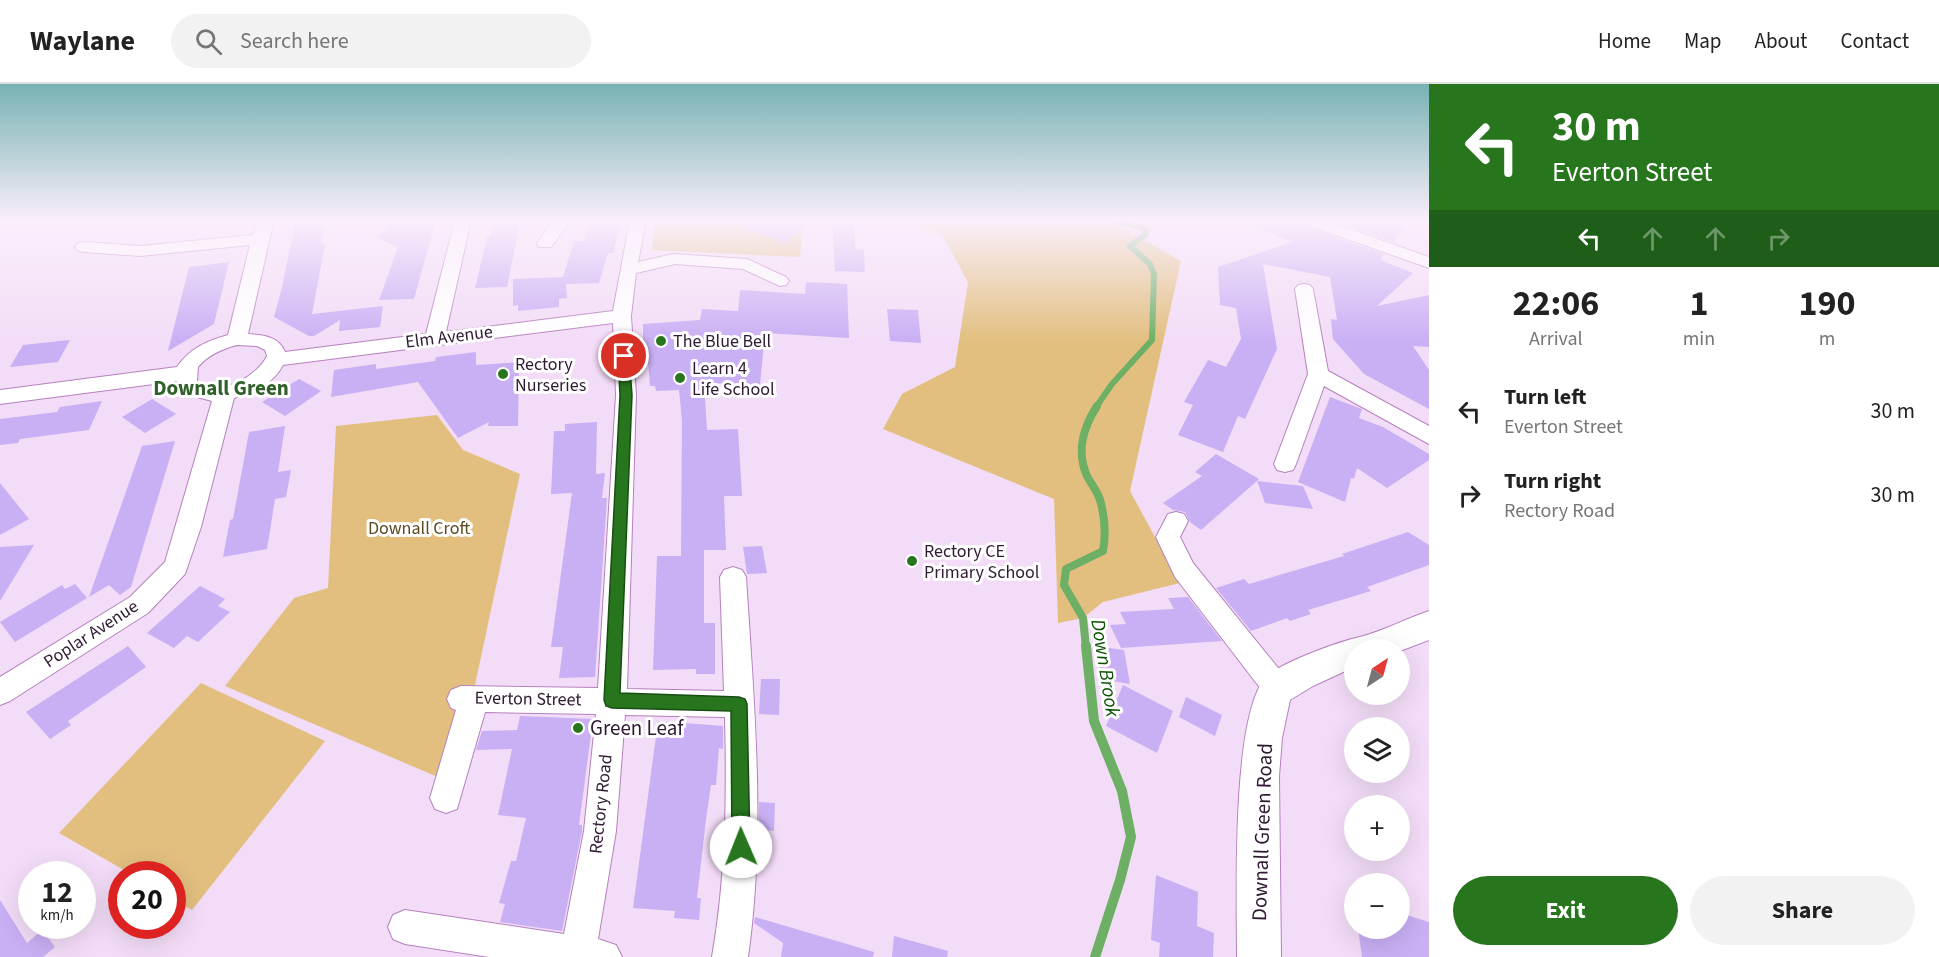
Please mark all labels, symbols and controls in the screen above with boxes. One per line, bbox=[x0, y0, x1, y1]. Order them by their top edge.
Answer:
search box bbox=[171, 14, 591, 68]
text: Waylane bbox=[30, 21, 135, 61]
icon: search bbox=[192, 25, 225, 58]
text: Search here bbox=[240, 25, 349, 57]
text: Home bbox=[1598, 26, 1651, 56]
text: Map bbox=[1684, 26, 1722, 56]
text: About bbox=[1755, 26, 1807, 56]
text: Contact bbox=[1840, 26, 1909, 56]
text: 30 m bbox=[1552, 97, 1641, 157]
icon: left bbox=[1453, 108, 1531, 186]
text: Everton Street bbox=[1552, 153, 1712, 192]
icon: left bbox=[1573, 222, 1606, 255]
icon: ahead bbox=[1636, 222, 1669, 255]
icon: ahead bbox=[1699, 222, 1732, 255]
icon: right bbox=[1762, 222, 1795, 255]
text: 22:06 bbox=[1512, 278, 1599, 329]
text: 1 bbox=[1689, 278, 1708, 329]
text: 190 bbox=[1799, 278, 1856, 329]
street label: Elm Avenue bbox=[404, 319, 494, 355]
text: Arrival bbox=[1529, 325, 1583, 353]
text: min bbox=[1683, 325, 1715, 353]
text: m bbox=[1819, 325, 1835, 353]
place label: The Blue Bell bbox=[673, 329, 771, 354]
pin bbox=[598, 330, 649, 381]
marker: The Blue Bell bbox=[654, 334, 668, 348]
icon: arrive bbox=[607, 339, 640, 372]
place label: Rectory Nurseries bbox=[515, 352, 586, 398]
place label: Learn 4 Life School bbox=[692, 356, 775, 402]
marker: Rectory Nurseries bbox=[496, 367, 510, 381]
marker: Learn 4 Life School bbox=[673, 371, 687, 385]
district label: Downall Green bbox=[153, 373, 289, 403]
text: Turn left bbox=[1504, 381, 1586, 413]
icon: left bbox=[1453, 395, 1486, 428]
text: 30 m bbox=[1870, 395, 1915, 427]
text: Everton Street bbox=[1504, 413, 1623, 441]
text: Turn right bbox=[1504, 465, 1601, 497]
icon: right bbox=[1453, 479, 1486, 512]
text: 30 m bbox=[1870, 479, 1915, 511]
text: Rectory Road bbox=[1504, 497, 1615, 525]
park label: Downall Croft bbox=[368, 516, 470, 541]
place label: Rectory CE Primary School bbox=[924, 539, 1039, 585]
marker: Rectory CE Primary School bbox=[905, 554, 919, 568]
street label: Poplar Avenue bbox=[39, 594, 143, 674]
water label: Down Brook bbox=[1083, 617, 1127, 719]
north arrow bbox=[1344, 639, 1410, 705]
map controls bbox=[1344, 639, 1410, 939]
street label: Everton Street bbox=[474, 686, 582, 712]
place label: Green Leaf bbox=[590, 713, 684, 743]
button: layers bbox=[1344, 717, 1410, 783]
marker: Green Leaf bbox=[571, 721, 585, 735]
street label: Downall Green Road bbox=[1244, 743, 1280, 921]
street label: Rectory Road bbox=[583, 753, 619, 855]
button: + bbox=[1344, 795, 1410, 861]
position arrow bbox=[709, 815, 773, 879]
speed limit sign: 20 bbox=[108, 861, 186, 939]
text: 12 bbox=[41, 871, 73, 914]
button: − bbox=[1344, 873, 1410, 939]
button: Exit bbox=[1453, 876, 1678, 945]
button: Share bbox=[1690, 876, 1915, 945]
text: km/h bbox=[40, 905, 74, 926]

